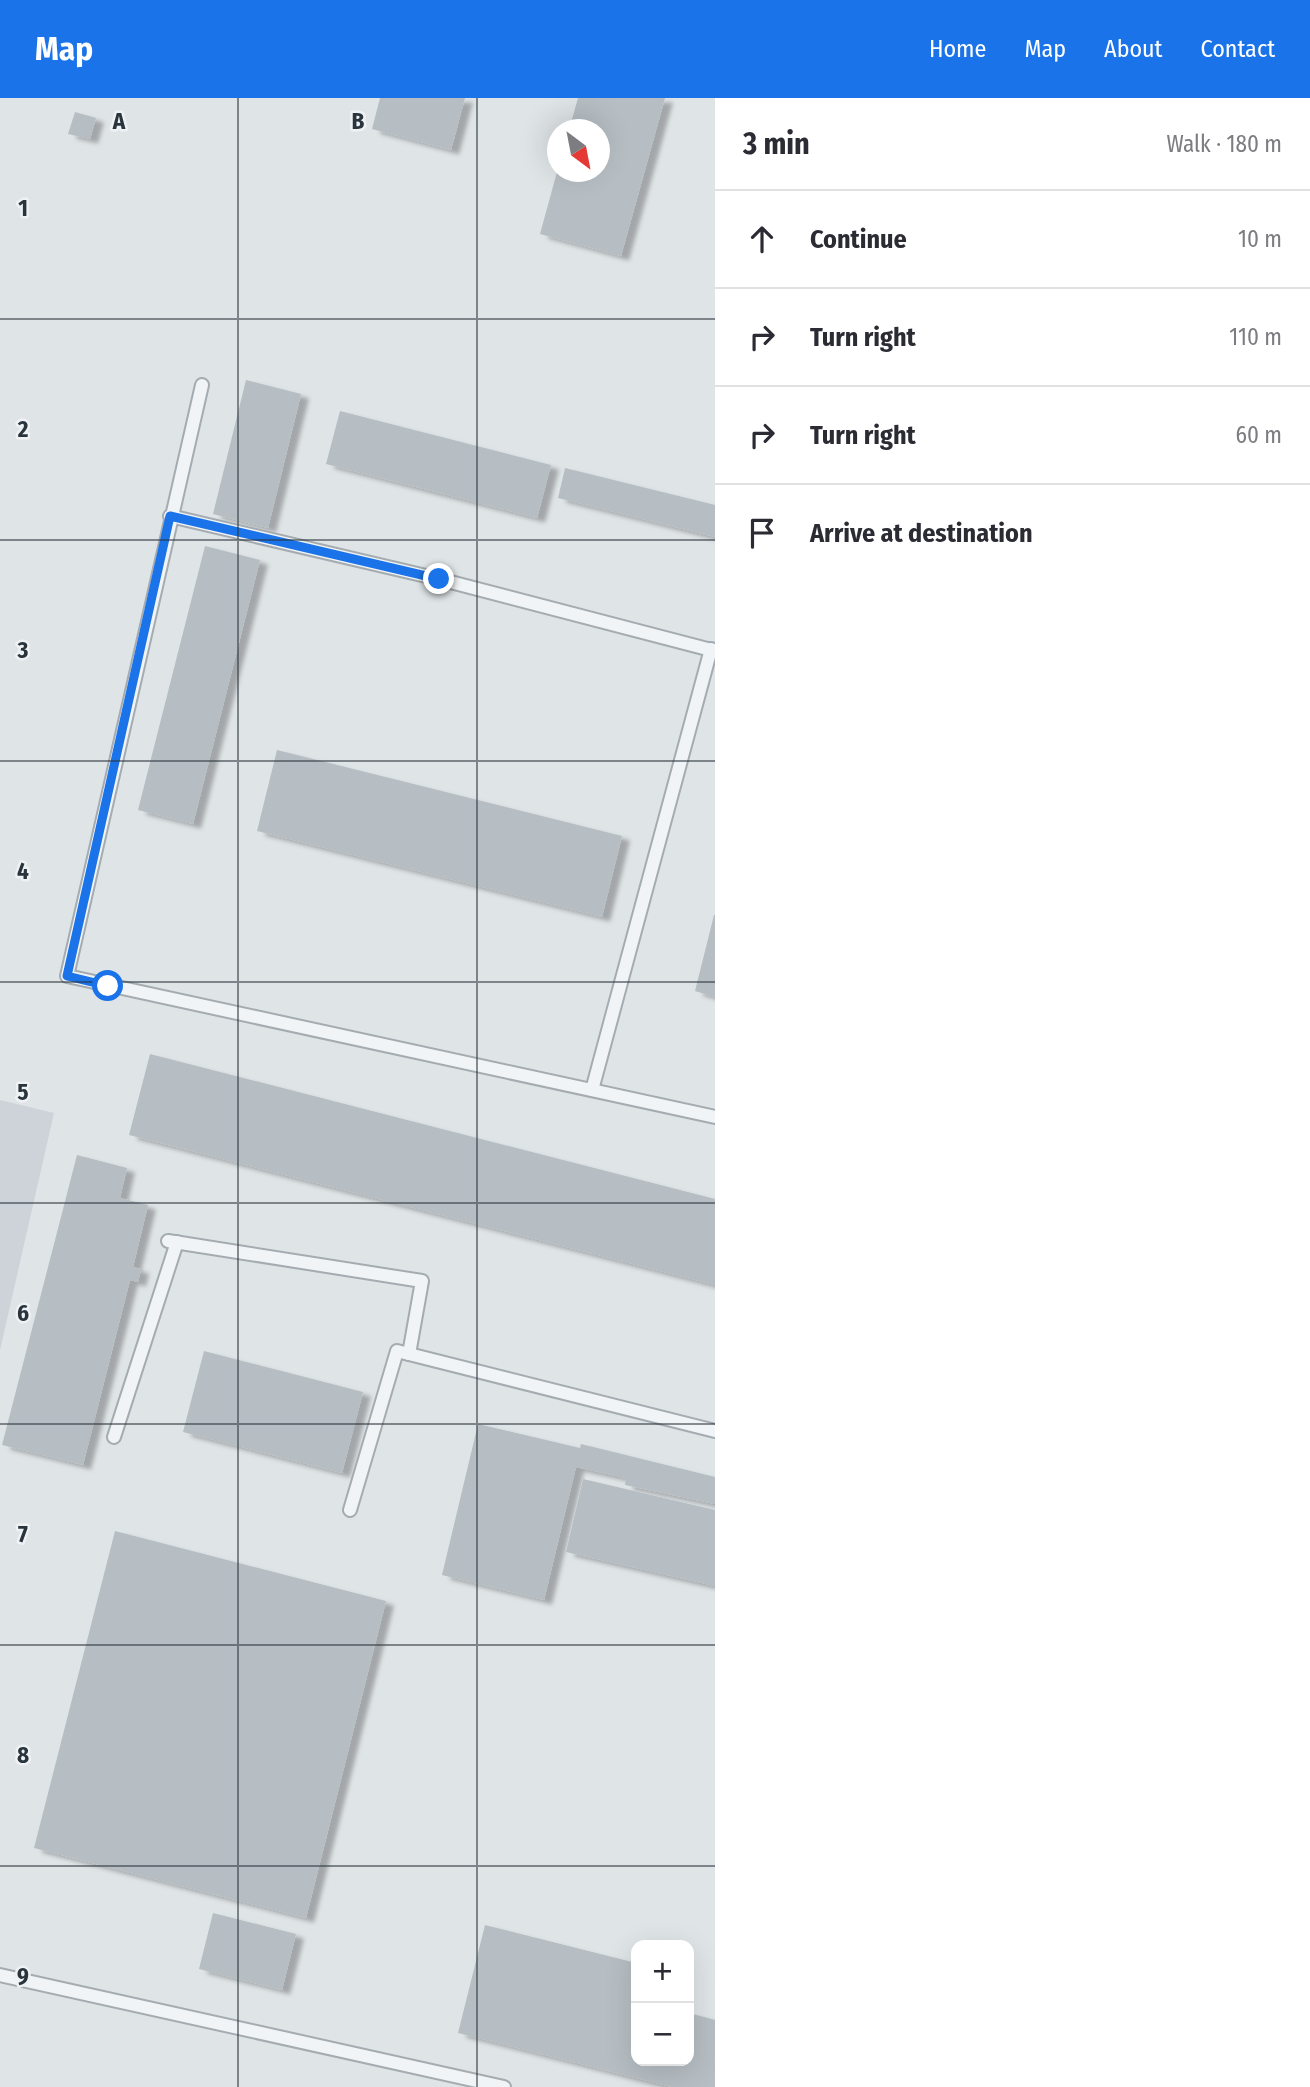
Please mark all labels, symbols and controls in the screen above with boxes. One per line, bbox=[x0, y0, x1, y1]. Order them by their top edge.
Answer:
text: Map bbox=[35, 29, 93, 69]
text: Home bbox=[929, 35, 986, 63]
text: Map bbox=[1024, 35, 1066, 63]
text: About bbox=[1104, 35, 1162, 63]
text: Contact bbox=[1200, 35, 1275, 63]
text: A bbox=[112, 107, 126, 135]
text: B bbox=[352, 107, 365, 135]
north arrow bbox=[547, 119, 610, 182]
text: 3 min bbox=[743, 126, 810, 162]
text: Walk · 180 m bbox=[1166, 130, 1282, 158]
text: 1 bbox=[18, 194, 28, 222]
icon: ahead bbox=[743, 220, 781, 258]
text: Continue bbox=[810, 224, 907, 255]
text: 10 m bbox=[1238, 225, 1282, 253]
icon: right bbox=[743, 318, 781, 356]
text: Turn right bbox=[810, 322, 916, 353]
text: 110 m bbox=[1229, 323, 1282, 351]
text: 2 bbox=[17, 415, 29, 443]
icon: right bbox=[743, 416, 781, 454]
text: Turn right bbox=[810, 420, 916, 451]
text: 60 m bbox=[1236, 421, 1282, 449]
icon: arrive bbox=[743, 514, 781, 552]
text: Arrive at destination bbox=[810, 518, 1033, 549]
route end bbox=[423, 563, 454, 594]
text: 3 bbox=[17, 636, 29, 664]
text: 4 bbox=[17, 857, 29, 885]
route start bbox=[92, 970, 123, 1001]
text: 5 bbox=[17, 1078, 29, 1106]
text: 6 bbox=[17, 1299, 29, 1327]
text: 7 bbox=[18, 1520, 28, 1548]
text: 8 bbox=[17, 1741, 29, 1769]
map controls bbox=[631, 1940, 694, 2066]
button: + bbox=[631, 1940, 694, 2003]
text: 9 bbox=[17, 1962, 29, 1990]
button: − bbox=[631, 2003, 694, 2066]

